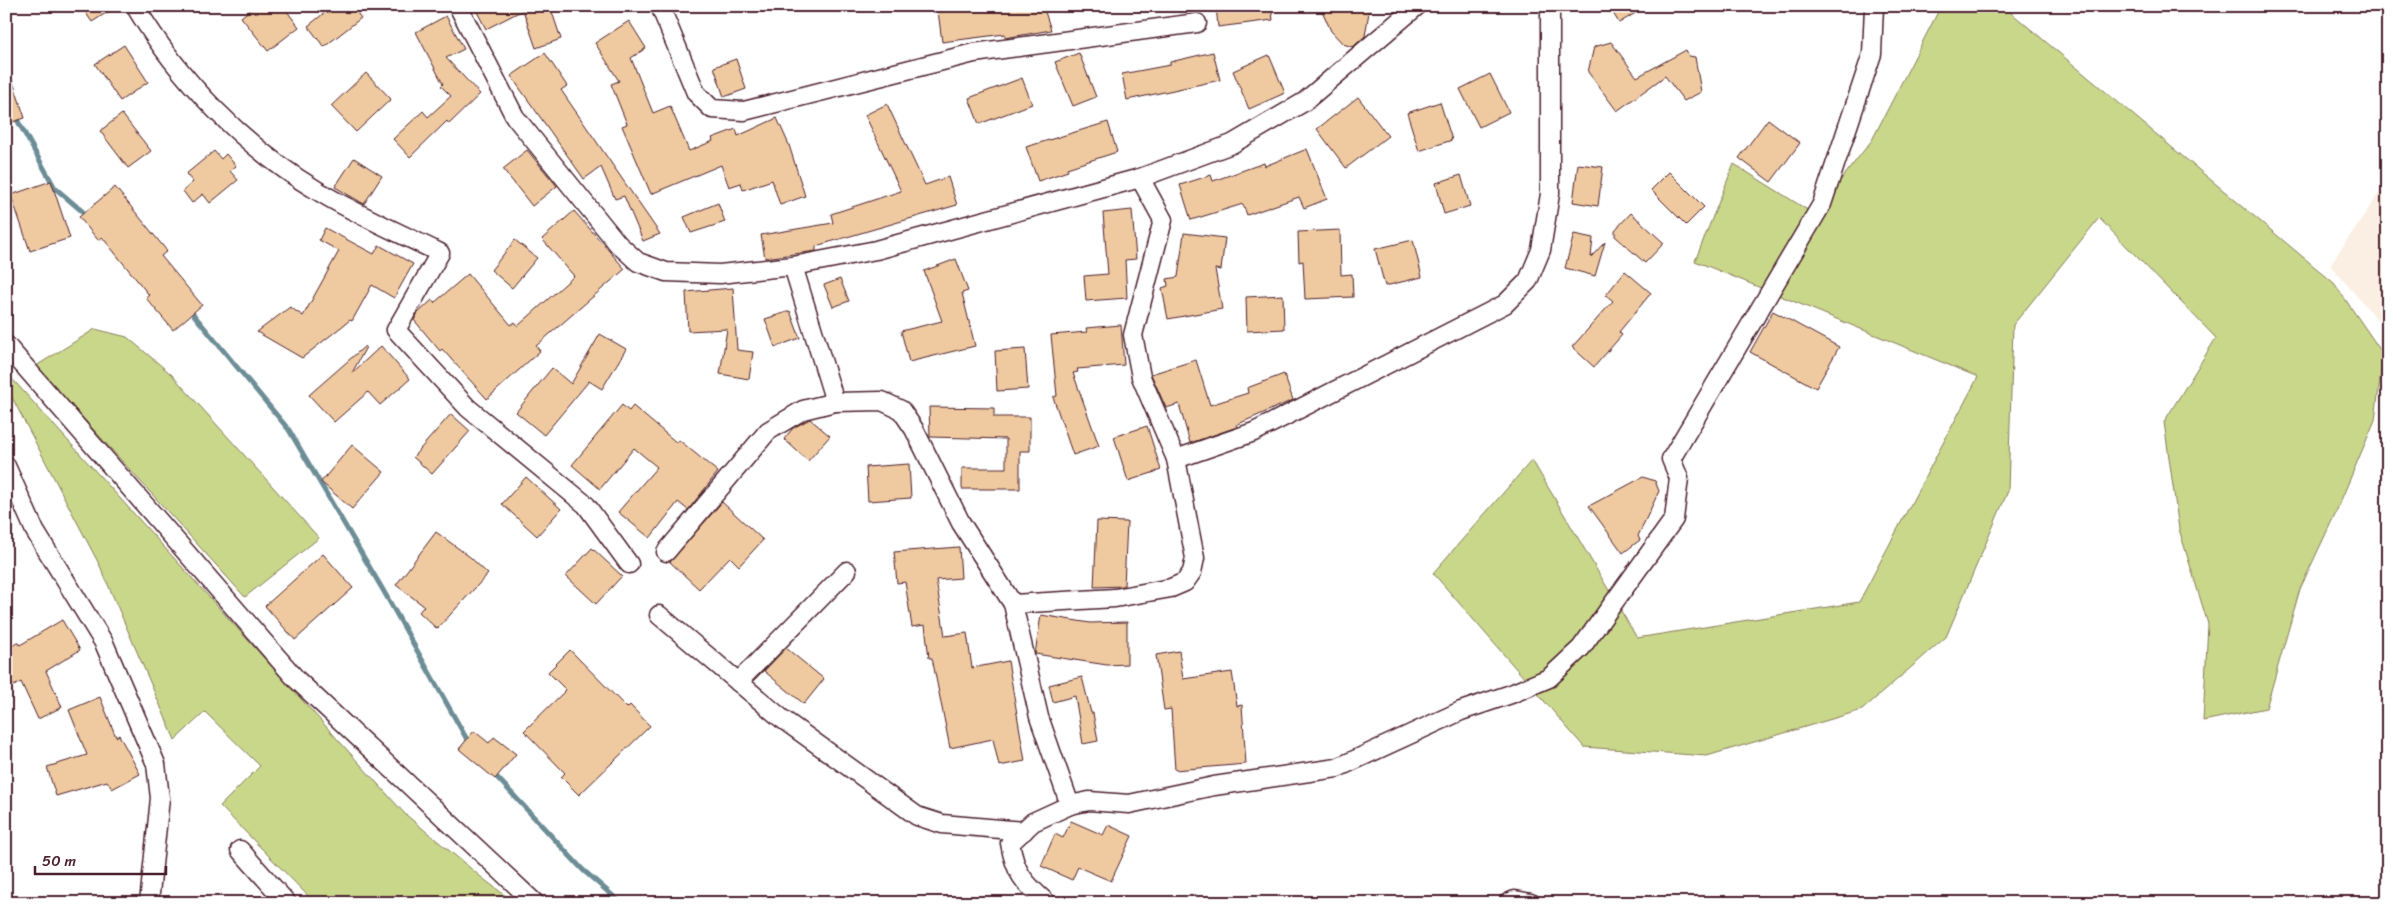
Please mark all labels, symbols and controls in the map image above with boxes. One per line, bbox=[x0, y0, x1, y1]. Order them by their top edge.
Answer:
scale bar bbox=[35, 844, 166, 876]
text: 50 m bbox=[42, 848, 77, 874]

